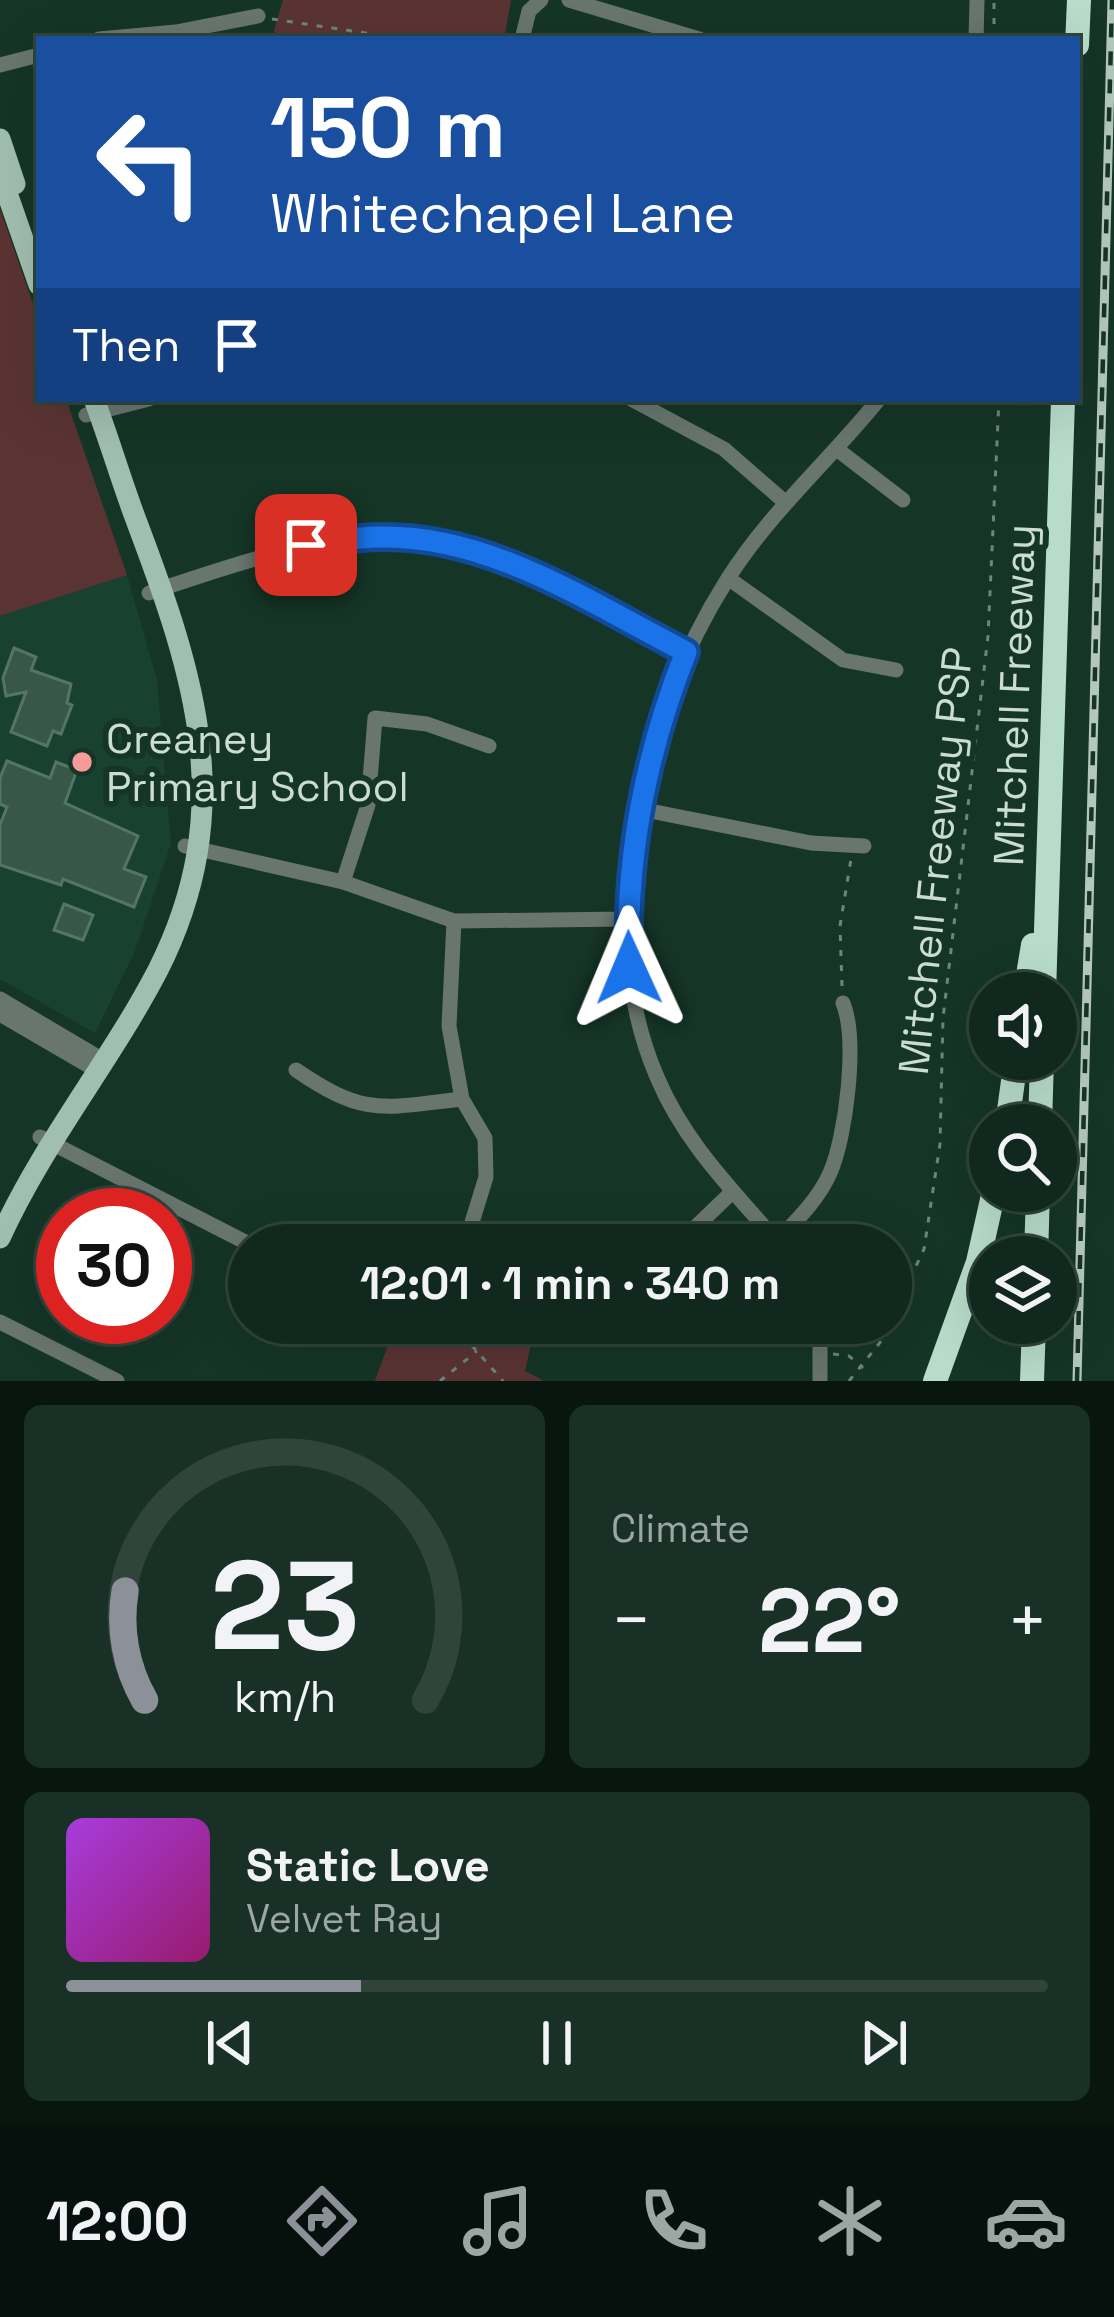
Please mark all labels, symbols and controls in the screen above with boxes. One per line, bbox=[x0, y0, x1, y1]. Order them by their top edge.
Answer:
text: 150 m bbox=[270, 74, 506, 182]
icon: left bbox=[72, 84, 228, 240]
text: Whitechapel Lane bbox=[270, 179, 735, 248]
icon: arrive bbox=[204, 312, 270, 378]
text: Then bbox=[72, 317, 180, 374]
pin bbox=[255, 494, 357, 596]
icon: arrive bbox=[273, 512, 339, 578]
street label: Mitchell Freeway bbox=[982, 523, 1047, 867]
street label: Mitchell Freeway PSP bbox=[887, 645, 984, 1077]
place label: Creaney Primary School bbox=[106, 712, 409, 813]
marker: Creaney Primary School bbox=[69, 749, 95, 775]
position arrow bbox=[566, 905, 692, 1031]
map controls bbox=[969, 972, 1077, 1344]
button: sound bbox=[969, 972, 1077, 1080]
button: search bbox=[969, 1104, 1077, 1212]
speed limit sign: 30 bbox=[36, 1188, 192, 1344]
button: layers bbox=[969, 1236, 1077, 1344]
text: 12:01 · 1 min · 340 m bbox=[360, 1255, 780, 1312]
text: Climate bbox=[611, 1504, 750, 1553]
text: 23 bbox=[209, 1526, 360, 1685]
text: 22° bbox=[758, 1563, 901, 1678]
text: − bbox=[611, 1578, 652, 1662]
text: + bbox=[1007, 1578, 1048, 1662]
text: km/h bbox=[233, 1669, 336, 1724]
text: Static Love bbox=[246, 1837, 490, 1894]
text: Velvet Ray bbox=[246, 1894, 442, 1943]
icon: previous bbox=[197, 2010, 263, 2076]
icon: pause bbox=[524, 2010, 590, 2076]
icon: next bbox=[851, 2010, 917, 2076]
icon: directions bbox=[280, 2179, 364, 2263]
icon: music bbox=[456, 2179, 540, 2263]
icon: phone bbox=[632, 2179, 716, 2263]
icon: climate bbox=[808, 2179, 892, 2263]
icon: car bbox=[984, 2179, 1068, 2263]
text: 12:00 bbox=[46, 2187, 189, 2256]

